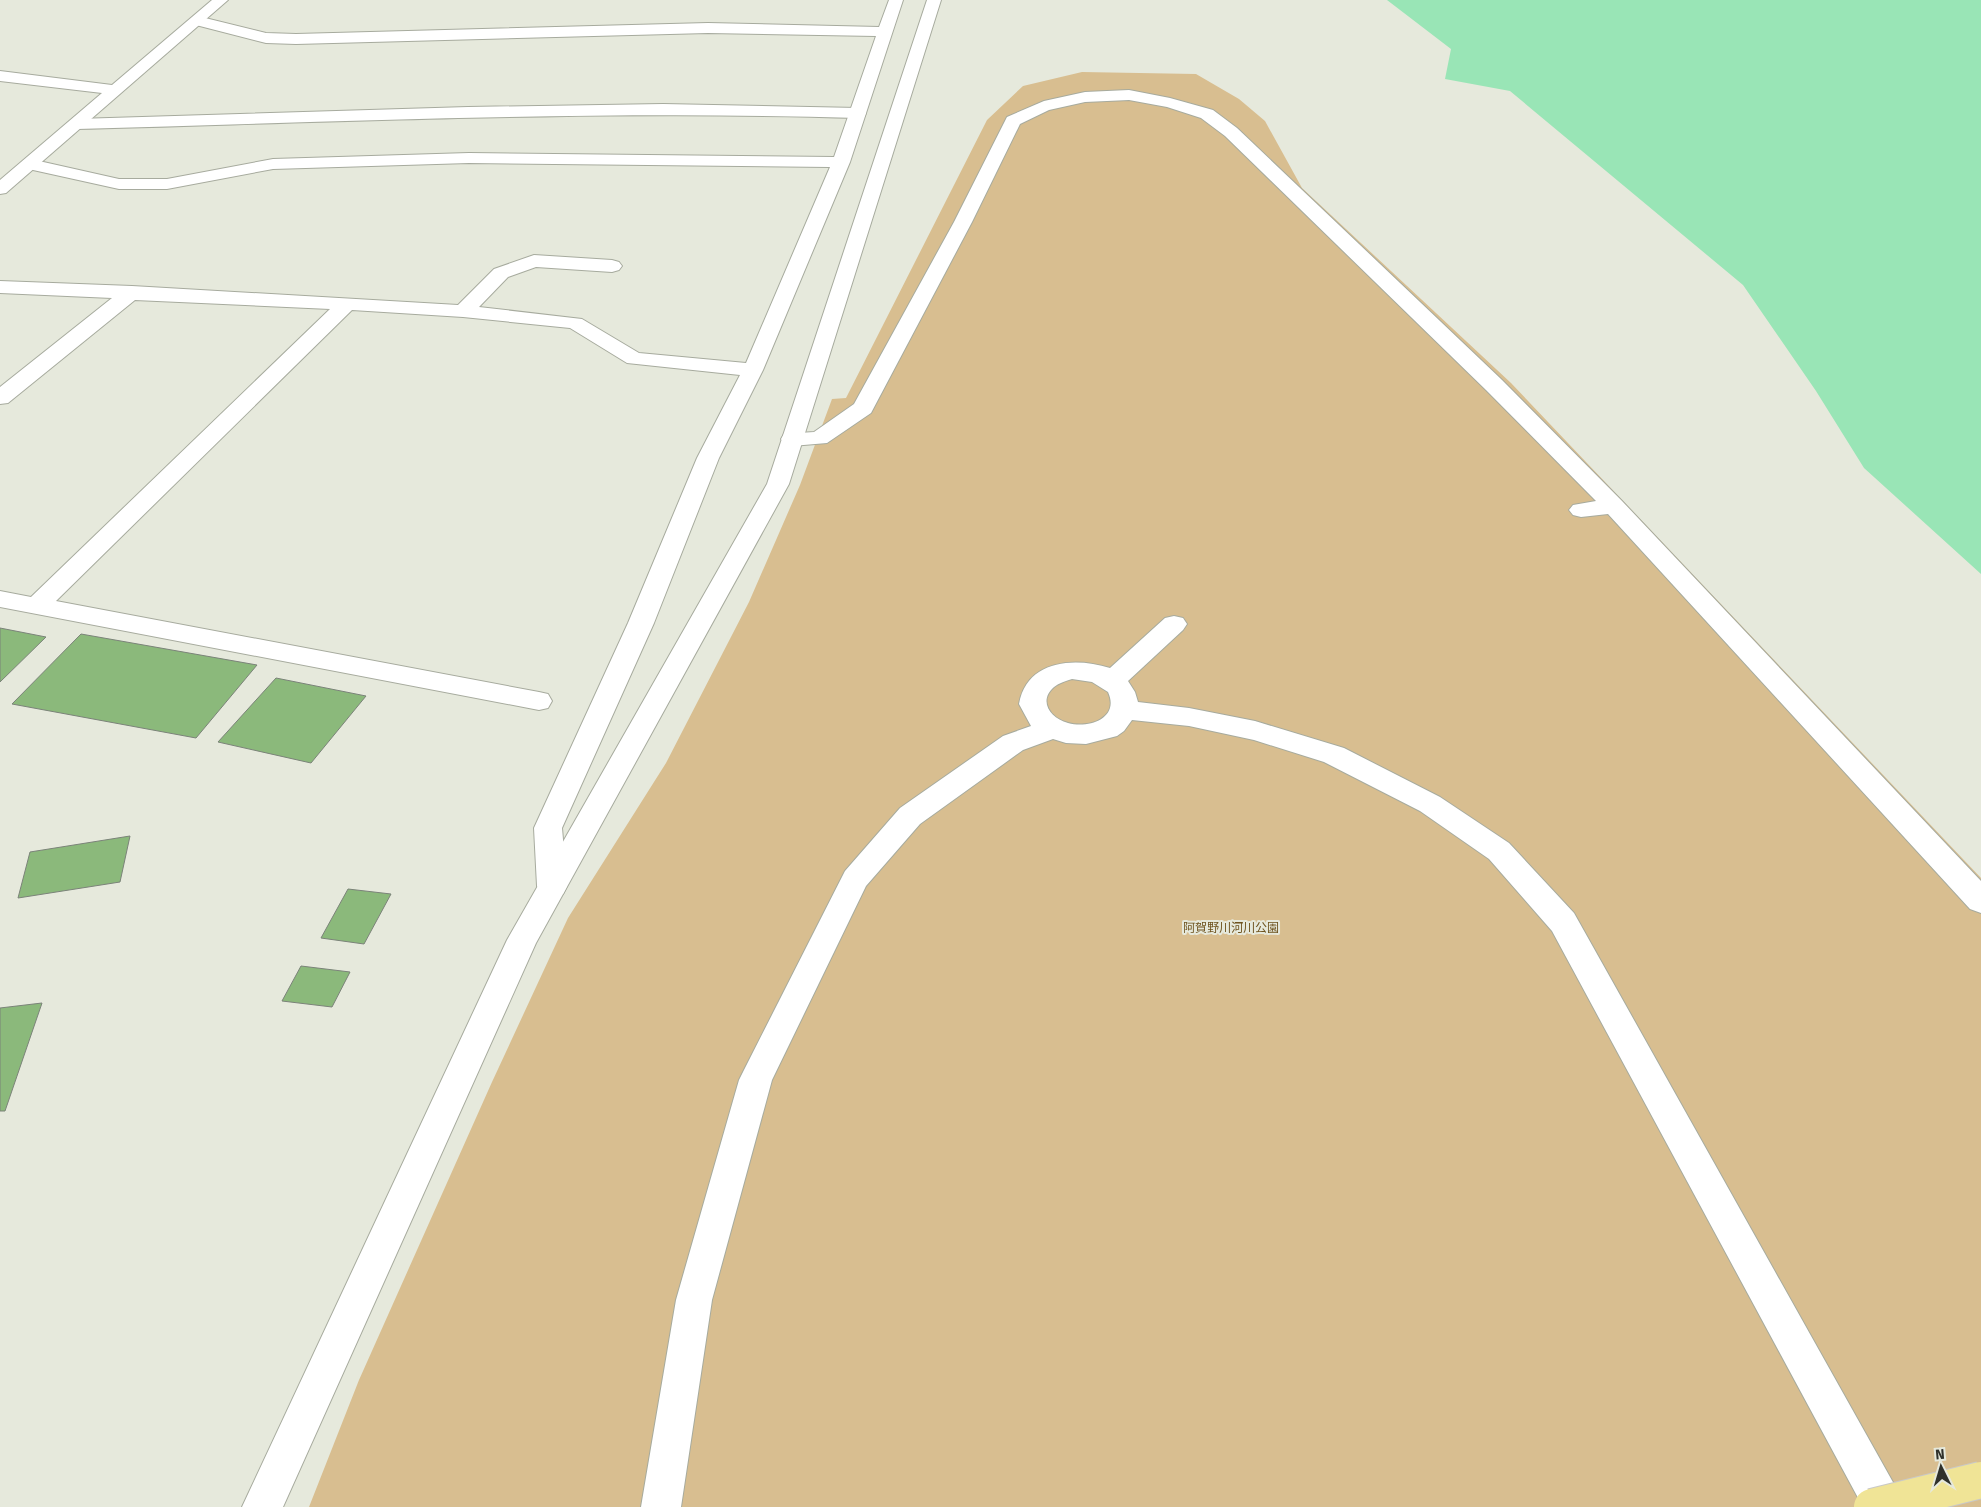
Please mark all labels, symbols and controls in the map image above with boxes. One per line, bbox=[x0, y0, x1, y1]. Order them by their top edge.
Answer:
park label: 阿賀野川河川公園 bbox=[1183, 921, 1279, 935]
north arrow bbox=[1916, 1442, 1966, 1492]
text: N bbox=[1935, 1446, 1945, 1463]

